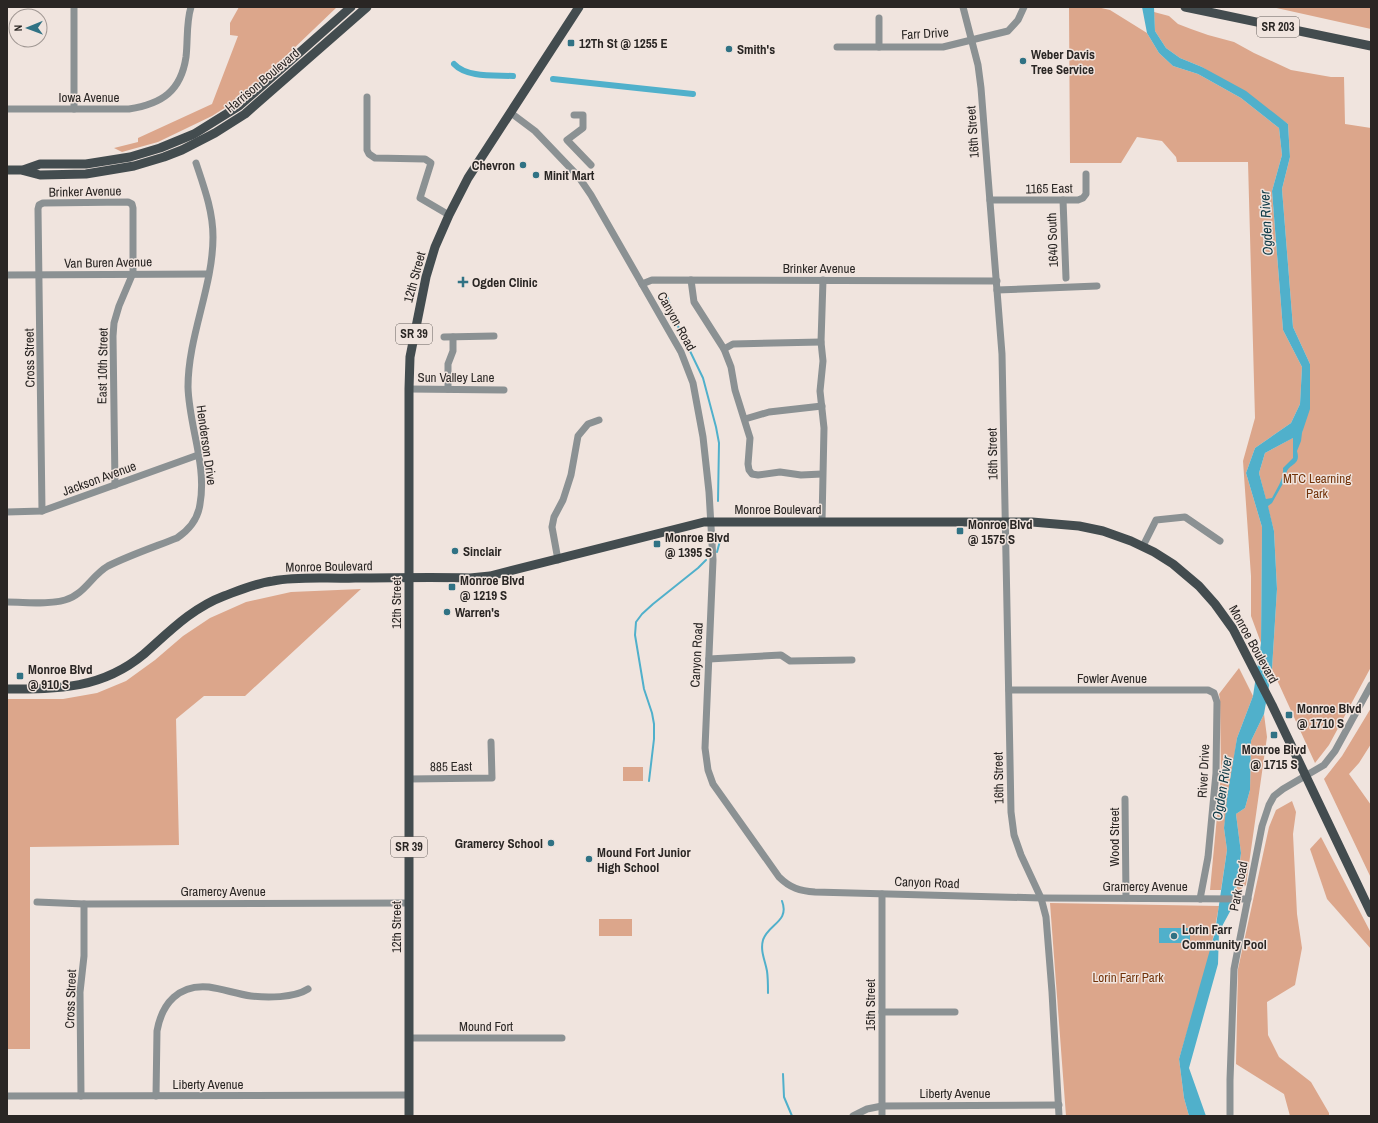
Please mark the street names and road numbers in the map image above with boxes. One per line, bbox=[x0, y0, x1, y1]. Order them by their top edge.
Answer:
road number: SR 203 bbox=[1257, 17, 1299, 37]
street label: Farr Drive bbox=[901, 24, 949, 43]
street label: Harrison Boulevard bbox=[222, 44, 303, 116]
street label: Iowa Avenue bbox=[59, 89, 120, 106]
street label: 16th Street bbox=[962, 105, 983, 159]
street label: 1165 East bbox=[1025, 180, 1073, 197]
street label: Brinker Avenue bbox=[49, 182, 122, 201]
street label: 1640 South bbox=[1043, 212, 1062, 268]
street label: 12th Street bbox=[400, 250, 429, 305]
street label: Van Buren Avenue bbox=[64, 253, 152, 272]
street label: Brinker Avenue bbox=[783, 260, 855, 277]
street label: Canyon Road bbox=[653, 289, 700, 354]
road number: SR 39 bbox=[396, 324, 432, 344]
street label: Cross Street bbox=[20, 328, 39, 388]
street label: East 10th Street bbox=[93, 328, 112, 404]
street label: Sun Valley Lane bbox=[418, 369, 494, 386]
street label: Henderson Drive bbox=[192, 404, 221, 486]
street label: 16th Street bbox=[984, 428, 1001, 480]
street label: Jackson Avenue bbox=[60, 457, 139, 500]
street label: Monroe Boulevard bbox=[734, 501, 822, 518]
street label: Monroe Boulevard bbox=[285, 557, 373, 576]
street label: 12th Street bbox=[388, 577, 405, 629]
street label: Monroe Boulevard bbox=[1225, 602, 1282, 687]
street label: Canyon Road bbox=[686, 622, 707, 688]
street label: Fowler Avenue bbox=[1077, 670, 1147, 687]
street label: River Drive bbox=[1194, 744, 1213, 798]
street label: 16th Street bbox=[990, 752, 1007, 804]
street label: 885 East bbox=[430, 758, 472, 775]
street label: Wood Street bbox=[1106, 807, 1123, 867]
road number: SR 39 bbox=[391, 837, 427, 857]
street label: Park Road bbox=[1225, 860, 1252, 912]
street label: Canyon Road bbox=[894, 873, 960, 892]
street label: Gramercy Avenue bbox=[1102, 878, 1188, 895]
street label: Gramercy Avenue bbox=[180, 883, 266, 900]
street label: 12th Street bbox=[388, 901, 405, 953]
street label: Cross Street bbox=[61, 969, 80, 1029]
street label: 15th Street bbox=[862, 979, 879, 1031]
street label: Mound Fort bbox=[459, 1018, 513, 1035]
street label: Liberty Avenue bbox=[173, 1076, 244, 1093]
street label: Liberty Avenue bbox=[920, 1085, 991, 1102]

